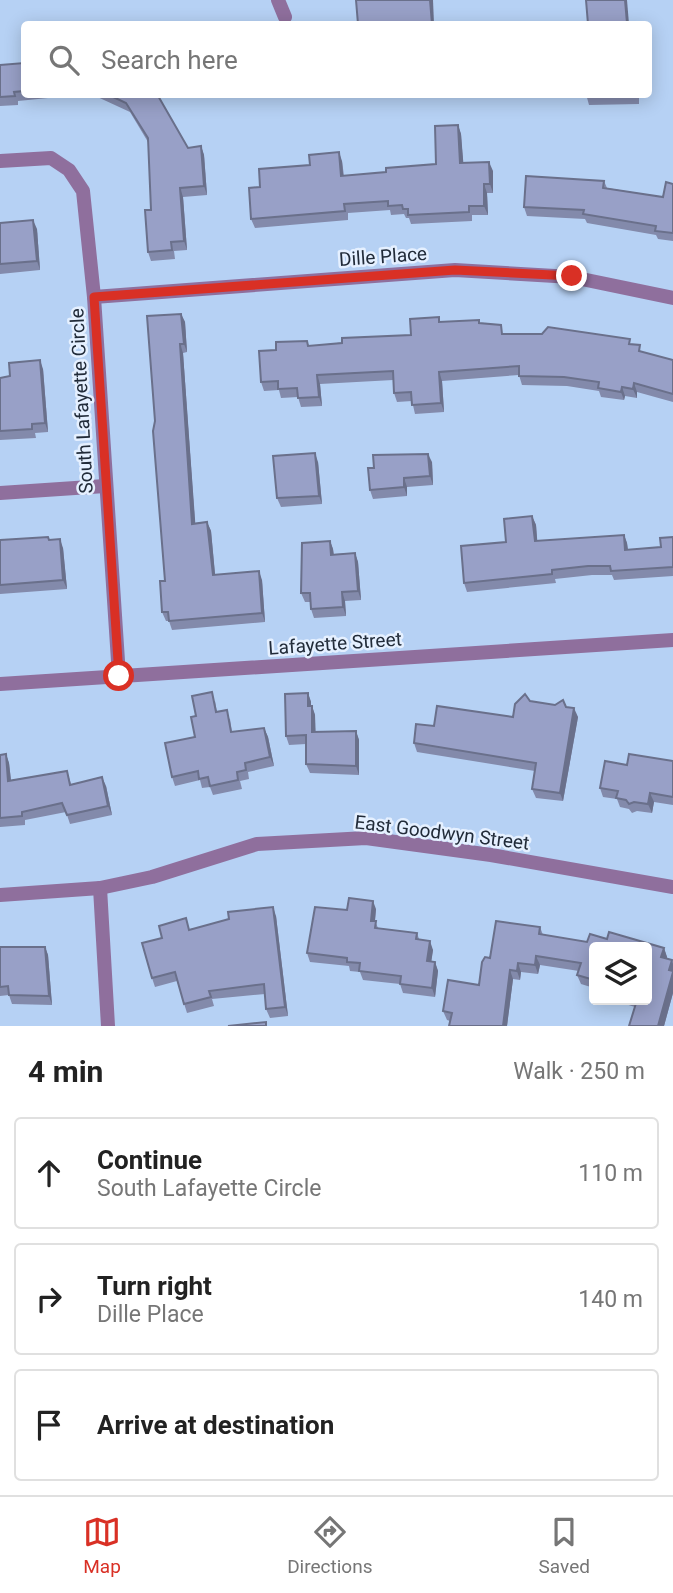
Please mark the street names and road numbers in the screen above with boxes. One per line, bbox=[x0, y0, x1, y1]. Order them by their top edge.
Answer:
street label: Dille Place bbox=[338, 242, 428, 271]
street label: South Lafayette Circle bbox=[65, 308, 98, 494]
street label: Lafayette Street bbox=[268, 627, 403, 660]
street label: East Goodwyn Street bbox=[353, 810, 531, 855]

